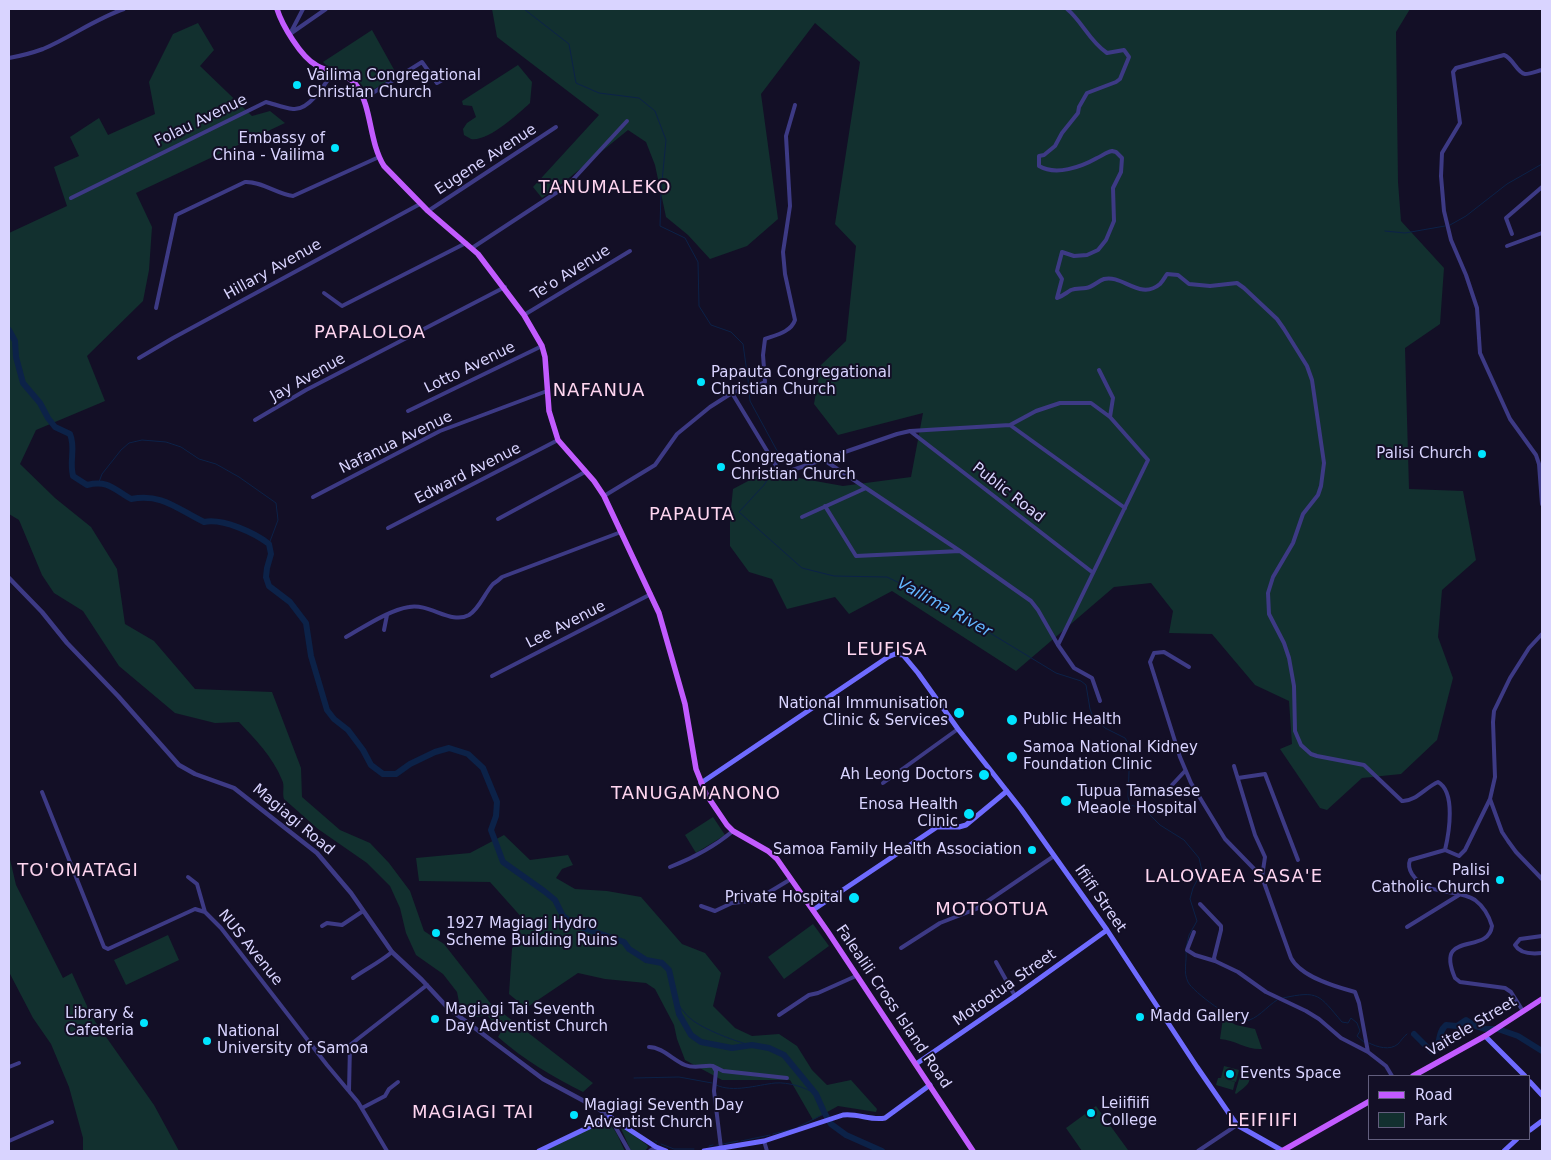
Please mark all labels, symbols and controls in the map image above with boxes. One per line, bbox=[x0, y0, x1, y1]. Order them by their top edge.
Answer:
place label: Vailima Congregational Christian Church bbox=[307, 67, 481, 102]
marker: Vailima Congregational Christian Church bbox=[291, 79, 303, 91]
street label: Folau Avenue bbox=[152, 91, 250, 151]
street label: Eugene Avenue bbox=[432, 121, 540, 199]
place label: Embassy of China - Vailima bbox=[213, 130, 325, 165]
marker: Embassy of China - Vailima bbox=[329, 142, 341, 154]
district label: TANUMALEKO bbox=[537, 177, 673, 199]
street label: Hillary Avenue bbox=[221, 236, 325, 304]
street label: Te'o Avenue bbox=[528, 242, 614, 304]
district label: PAPALOLOA bbox=[313, 322, 427, 344]
street label: Lotto Avenue bbox=[422, 338, 518, 398]
street label: Jay Avenue bbox=[267, 350, 349, 406]
place label: Papauta Congregational Christian Church bbox=[711, 364, 891, 399]
marker: Papauta Congregational Christian Church bbox=[695, 376, 707, 388]
district label: NAFANUA bbox=[552, 380, 646, 402]
street label: Nafanua Avenue bbox=[337, 408, 455, 478]
street label: Edward Avenue bbox=[412, 440, 524, 508]
place label: Palisi Church bbox=[1376, 445, 1472, 463]
marker: Palisi Church bbox=[1476, 448, 1488, 460]
place label: Congregational Christian Church bbox=[731, 449, 856, 484]
street label: Public Road bbox=[968, 459, 1048, 527]
marker: Congregational Christian Church bbox=[715, 461, 727, 473]
district label: PAPAUTA bbox=[648, 504, 736, 526]
water label: Vailima River bbox=[893, 574, 995, 642]
street label: Lee Avenue bbox=[523, 597, 609, 653]
district label: LEUFISA bbox=[845, 639, 929, 661]
place label: National Immunisation Clinic & Services bbox=[778, 695, 948, 730]
marker: National Immunisation Clinic & Services bbox=[952, 706, 966, 720]
place label: Public Health bbox=[1023, 711, 1121, 729]
marker: Public Health bbox=[1005, 713, 1019, 727]
place label: Samoa National Kidney Foundation Clinic bbox=[1023, 739, 1198, 774]
marker: Samoa National Kidney Foundation Clinic bbox=[1005, 750, 1019, 764]
place label: Ah Leong Doctors bbox=[840, 766, 973, 784]
marker: Ah Leong Doctors bbox=[977, 768, 991, 782]
street label: Magiagi Road bbox=[248, 781, 338, 859]
district label: TANUGAMANONO bbox=[610, 783, 782, 805]
place label: Tupua Tamasese Meaole Hospital bbox=[1077, 783, 1200, 818]
marker: Tupua Tamasese Meaole Hospital bbox=[1059, 794, 1073, 808]
place label: Enosa Health Clinic bbox=[859, 796, 958, 831]
marker: Enosa Health Clinic bbox=[962, 807, 976, 821]
place label: Samoa Family Health Association bbox=[773, 841, 1022, 859]
marker: Samoa Family Health Association bbox=[1026, 844, 1038, 856]
district label: TO'OMATAGI bbox=[16, 860, 140, 882]
street label: Ifiifi Street bbox=[1070, 862, 1130, 936]
place label: Palisi Catholic Church bbox=[1371, 862, 1490, 897]
district label: LALOVAEA SASA'E bbox=[1143, 866, 1325, 888]
marker: Palisi Catholic Church bbox=[1494, 874, 1506, 886]
place label: Private Hospital bbox=[725, 889, 843, 907]
marker: Private Hospital bbox=[847, 891, 861, 905]
district label: MOTOOTUA bbox=[934, 899, 1050, 921]
street label: NUS Avenue bbox=[214, 907, 286, 989]
place label: 1927 Magiagi Hydro Scheme Building Ruins bbox=[446, 915, 617, 950]
street label: Falealili Cross Island Road bbox=[831, 922, 955, 1092]
marker: 1927 Magiagi Hydro Scheme Building Ruins bbox=[430, 927, 442, 939]
street label: Motootua Street bbox=[950, 946, 1060, 1030]
street label: Vaitele Street bbox=[1424, 993, 1520, 1061]
place label: Magiagi Tai Seventh Day Adventist Church bbox=[445, 1001, 608, 1036]
place label: Library & Cafeteria bbox=[65, 1005, 134, 1040]
place label: Madd Gallery bbox=[1150, 1008, 1249, 1026]
marker: Madd Gallery bbox=[1134, 1011, 1146, 1023]
marker: Magiagi Tai Seventh Day Adventist Church bbox=[429, 1013, 441, 1025]
marker: Library & Cafeteria bbox=[138, 1017, 150, 1029]
place label: National University of Samoa bbox=[217, 1023, 368, 1058]
marker: National University of Samoa bbox=[201, 1035, 213, 1047]
place label: Events Space bbox=[1240, 1065, 1341, 1083]
marker: Events Space bbox=[1224, 1068, 1236, 1080]
legend bbox=[1368, 1075, 1531, 1140]
text: Road bbox=[1415, 1086, 1453, 1104]
place label: Leiifiifi College bbox=[1101, 1095, 1157, 1130]
place label: Magiagi Seventh Day Adventist Church bbox=[584, 1097, 744, 1132]
district label: MAGIAGI TAI bbox=[411, 1102, 535, 1124]
marker: Leiifiifi College bbox=[1085, 1107, 1097, 1119]
marker: Magiagi Seventh Day Adventist Church bbox=[568, 1109, 580, 1121]
district label: LEIFIIFI bbox=[1226, 1110, 1300, 1132]
text: Park bbox=[1415, 1111, 1447, 1129]

